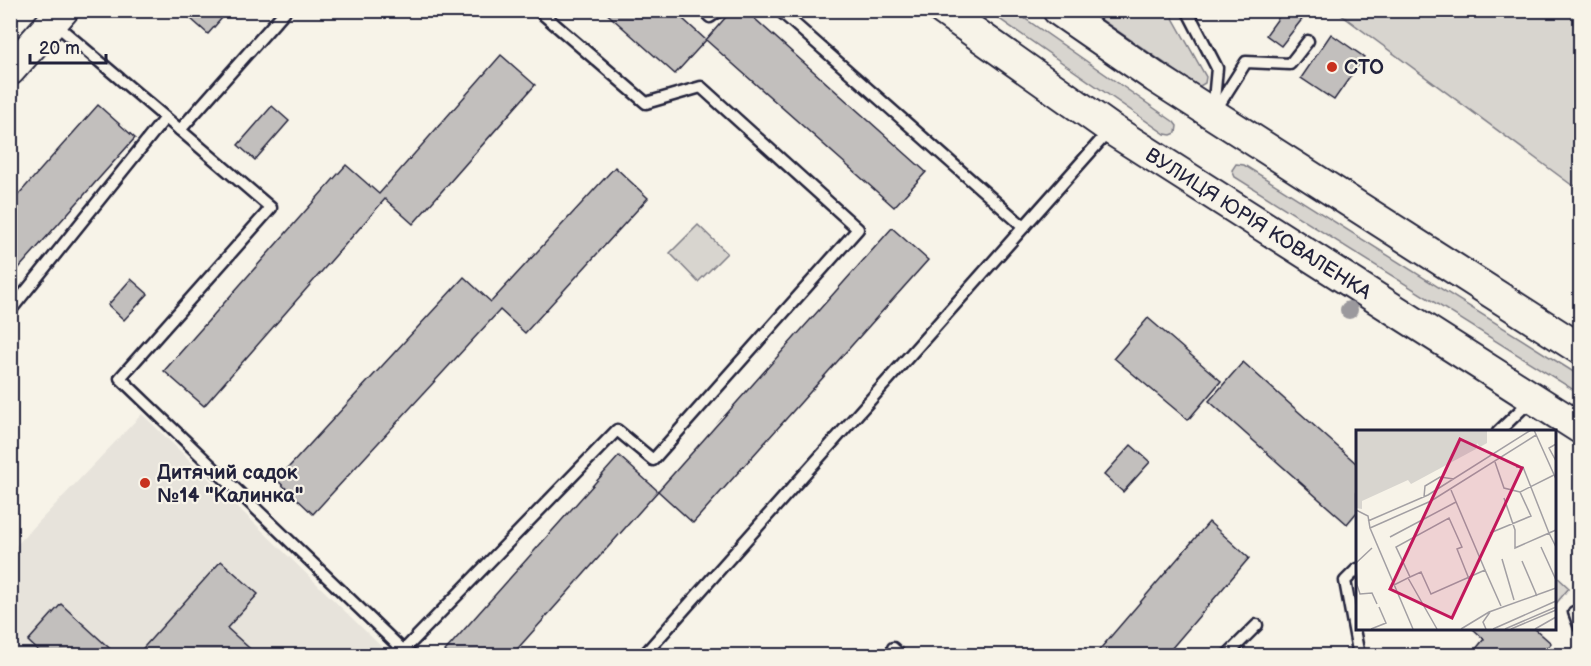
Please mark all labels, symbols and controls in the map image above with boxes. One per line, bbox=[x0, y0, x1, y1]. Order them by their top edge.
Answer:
scale bar bbox=[30, 27, 106, 65]
text: 20 m bbox=[39, 38, 80, 59]
place label: СТО bbox=[1344, 56, 1384, 80]
marker: СТО bbox=[1325, 60, 1339, 74]
street label: ВУЛИЦЯ ЮРІЯ КОВАЛЕНКА bbox=[1141, 143, 1376, 305]
inset map bbox=[1356, 430, 1555, 630]
place label: Дитячий садок №14 "Калинка" bbox=[157, 461, 303, 508]
marker: Дитячий садок №14 "Калинка" bbox=[138, 476, 152, 490]

